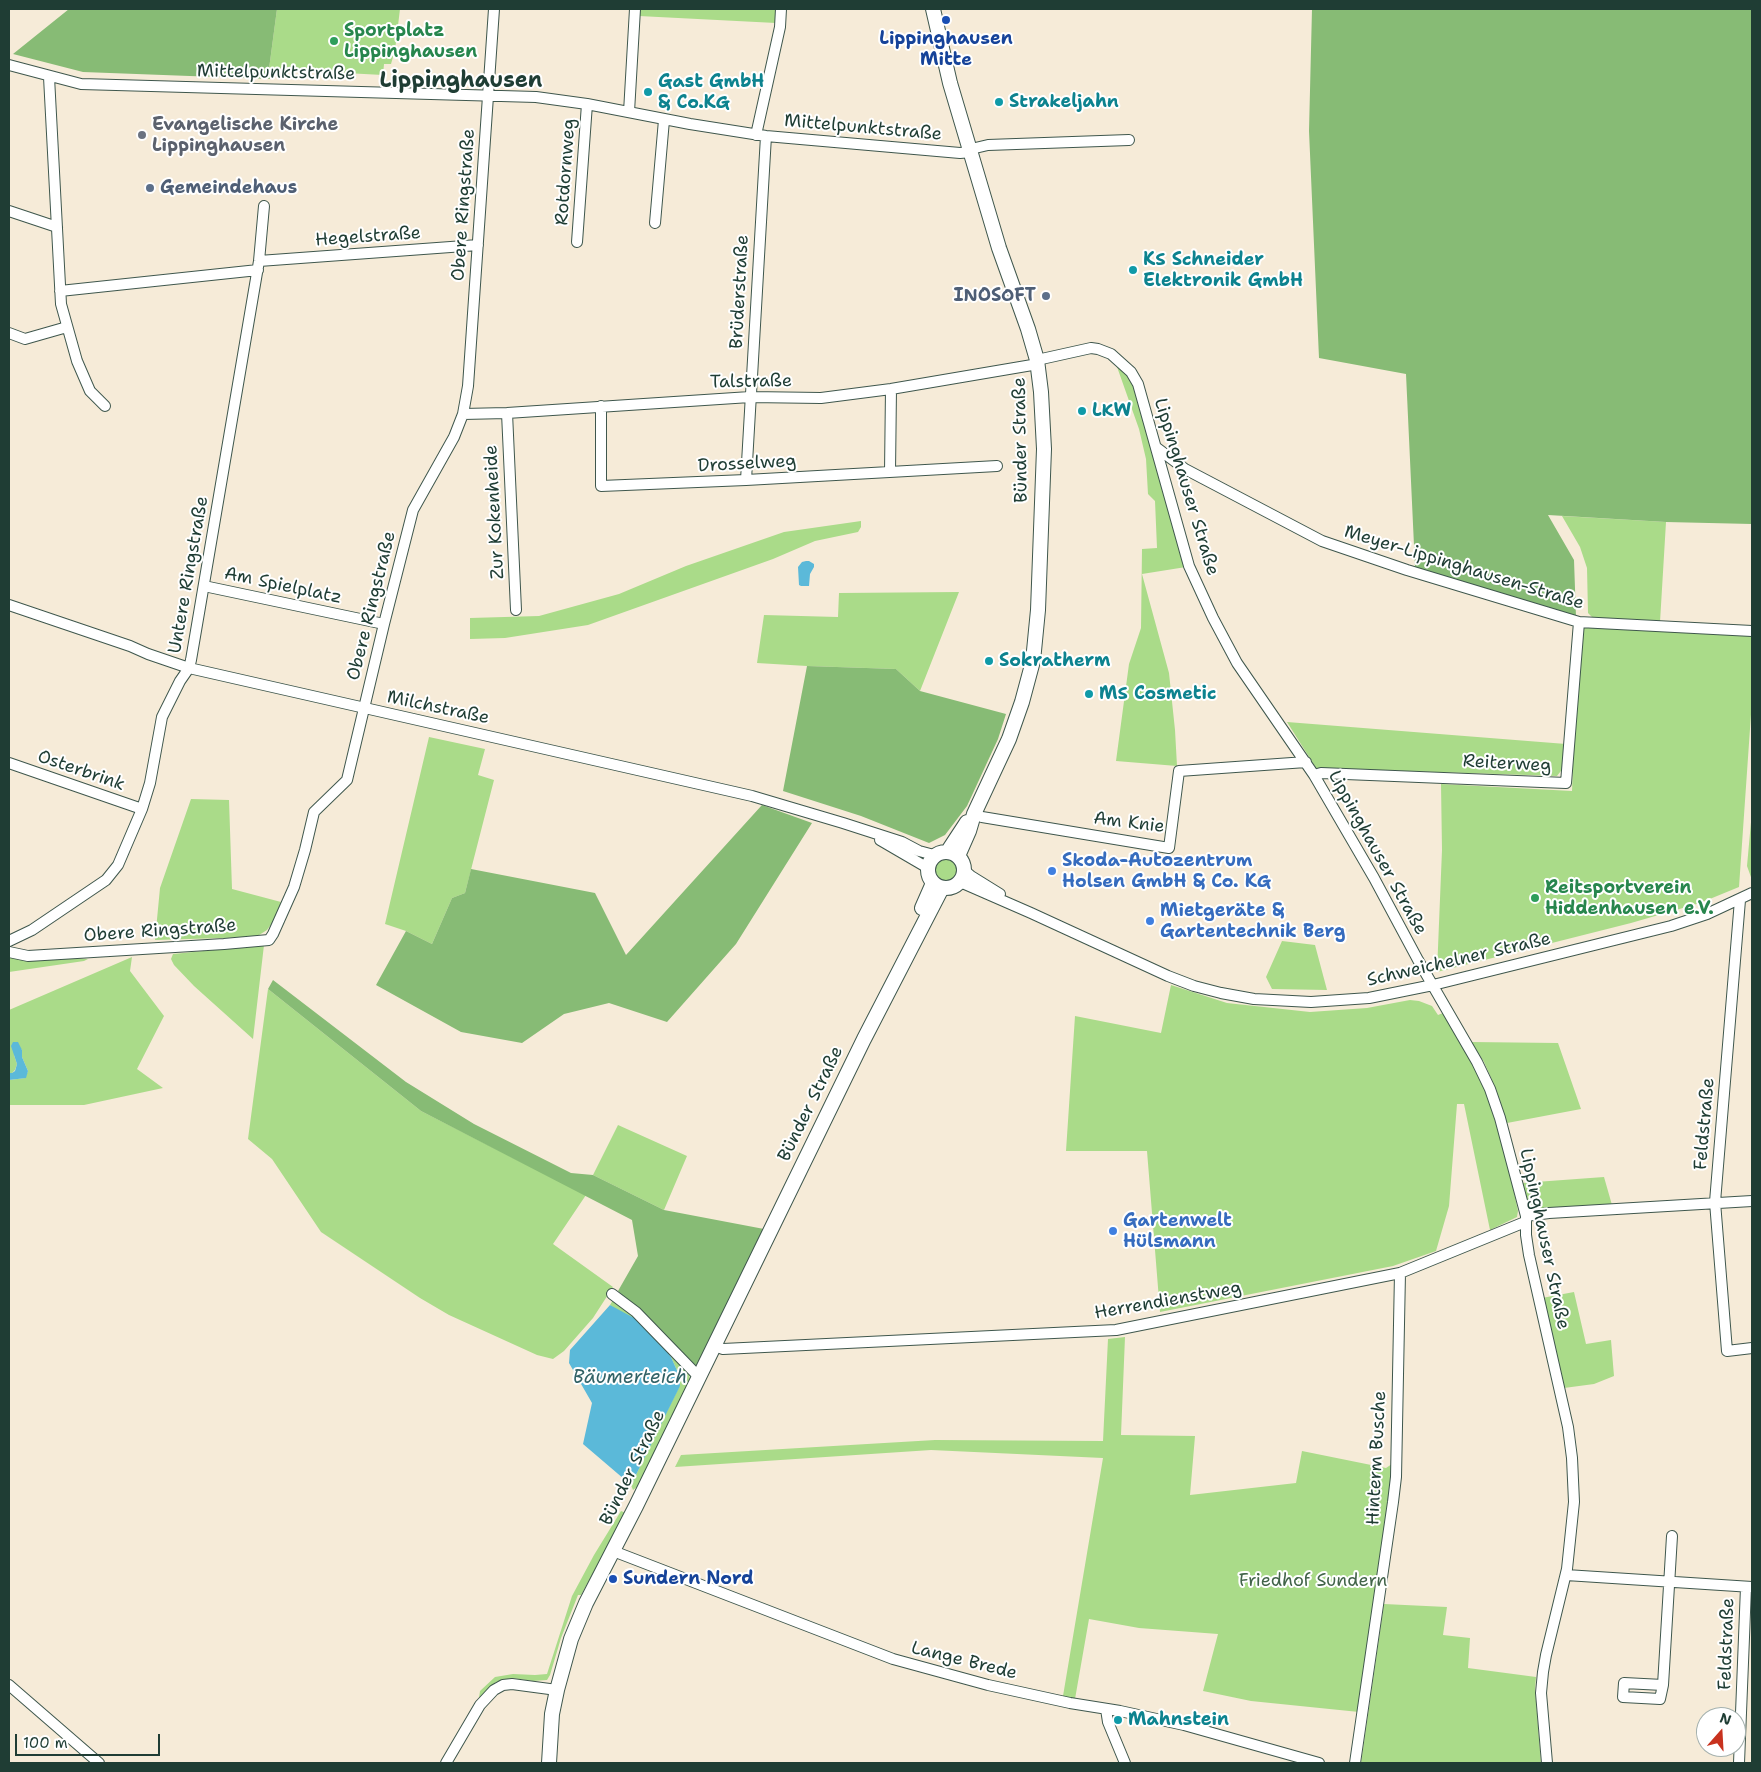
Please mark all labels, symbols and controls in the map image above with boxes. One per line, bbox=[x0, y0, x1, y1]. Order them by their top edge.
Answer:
marker: Lippinghausen Mitte bbox=[940, 14, 952, 26]
place label: Sportplatz Lippinghausen bbox=[344, 20, 477, 62]
place label: Lippinghausen Mitte bbox=[879, 28, 1013, 70]
marker: Sportplatz Lippinghausen bbox=[328, 35, 340, 47]
street label: Mittelpunktstraße bbox=[197, 61, 355, 85]
district label: Lippinghausen bbox=[380, 68, 542, 94]
place label: Gast GmbH & Co.KG bbox=[658, 71, 764, 114]
marker: Gast GmbH & Co.KG bbox=[642, 86, 654, 98]
place label: Strakeljahn bbox=[1009, 91, 1119, 113]
marker: Strakeljahn bbox=[993, 96, 1005, 108]
street label: Mittelpunktstraße bbox=[783, 110, 943, 146]
place label: Evangelische Kirche Lippinghausen bbox=[152, 114, 338, 156]
street label: Rotdornweg bbox=[551, 118, 581, 226]
street label: Obere Ringstraße bbox=[448, 128, 480, 282]
marker: Evangelische Kirche Lippinghausen bbox=[136, 129, 148, 141]
place label: Gemeindehaus bbox=[160, 177, 297, 199]
marker: Gemeindehaus bbox=[144, 182, 156, 194]
street label: Hegelstraße bbox=[314, 223, 422, 251]
street label: Brüderstraße bbox=[726, 234, 754, 350]
place label: KS Schneider Elektronik GmbH bbox=[1143, 249, 1303, 292]
marker: KS Schneider Elektronik GmbH bbox=[1127, 264, 1139, 276]
place label: INOSOFT bbox=[953, 285, 1036, 307]
marker: INOSOFT bbox=[1040, 290, 1052, 302]
street label: Talstraße bbox=[710, 370, 792, 394]
street label: Bünder Straße bbox=[1009, 377, 1033, 503]
street label: Lippinghauser Straße bbox=[1149, 396, 1223, 578]
place label: LKW bbox=[1092, 400, 1131, 422]
marker: LKW bbox=[1076, 405, 1088, 417]
street label: Zur Kokenheide bbox=[481, 444, 509, 580]
street label: Drosselweg bbox=[697, 451, 797, 477]
street label: Untere Ringstraße bbox=[165, 495, 213, 655]
street label: Meyer-Lippinghausen-Straße bbox=[1341, 521, 1587, 615]
street label: Obere Ringstraße bbox=[343, 529, 401, 683]
street label: Am Spielplatz bbox=[222, 563, 344, 609]
place label: Sokratherm bbox=[999, 650, 1110, 672]
marker: Sokratherm bbox=[983, 655, 995, 667]
place label: MS Cosmetic bbox=[1099, 683, 1217, 705]
street label: Milchstraße bbox=[385, 687, 491, 729]
marker: MS Cosmetic bbox=[1083, 688, 1095, 700]
street label: Osterbrink bbox=[34, 746, 128, 796]
street label: Reiterweg bbox=[1462, 751, 1552, 777]
street label: Lippinghauser Straße bbox=[1323, 767, 1431, 939]
street label: Am Knie bbox=[1092, 808, 1166, 838]
place label: Skoda-Autozentrum Holsen GmbH & Co. KG bbox=[1062, 850, 1271, 892]
marker: Skoda-Autozentrum Holsen GmbH & Co. KG bbox=[1046, 865, 1058, 877]
place label: Reitsportverein Hiddenhausen e.V. bbox=[1545, 877, 1714, 920]
marker: Reitsportverein Hiddenhausen e.V. bbox=[1529, 892, 1541, 904]
place label: Mietgeräte & Gartentechnik Berg bbox=[1160, 900, 1345, 942]
street label: Obere Ringstraße bbox=[83, 915, 237, 947]
marker: Mietgeräte & Gartentechnik Berg bbox=[1144, 915, 1156, 927]
street label: Schweichelner Straße bbox=[1365, 928, 1553, 992]
street label: Bünder Straße bbox=[774, 1043, 848, 1165]
street label: Feldstraße bbox=[1690, 1077, 1720, 1171]
street label: Lippinghauser Straße bbox=[1514, 1147, 1574, 1331]
place label: Gartenwelt Hülsmann bbox=[1123, 1210, 1232, 1252]
marker: Gartenwelt Hülsmann bbox=[1107, 1225, 1119, 1237]
street label: Herrendienstweg bbox=[1093, 1277, 1243, 1325]
water label: Bäumerteich bbox=[573, 1367, 687, 1389]
street label: Hinterm Busche bbox=[1363, 1390, 1391, 1526]
street label: Bünder Straße bbox=[596, 1407, 670, 1529]
place label: Sundern Nord bbox=[623, 1568, 754, 1590]
park label: Friedhof Sundern bbox=[1239, 1570, 1387, 1592]
marker: Sundern Nord bbox=[607, 1573, 619, 1585]
street label: Feldstraße bbox=[1715, 1597, 1739, 1691]
street label: Lange Brede bbox=[909, 1637, 1019, 1685]
north arrow bbox=[1696, 1707, 1746, 1757]
text: N bbox=[1717, 1708, 1734, 1729]
place label: Mahnstein bbox=[1128, 1709, 1229, 1731]
marker: Mahnstein bbox=[1112, 1714, 1124, 1726]
scale bar bbox=[18, 1724, 162, 1756]
text: 100 m bbox=[23, 1733, 68, 1753]

